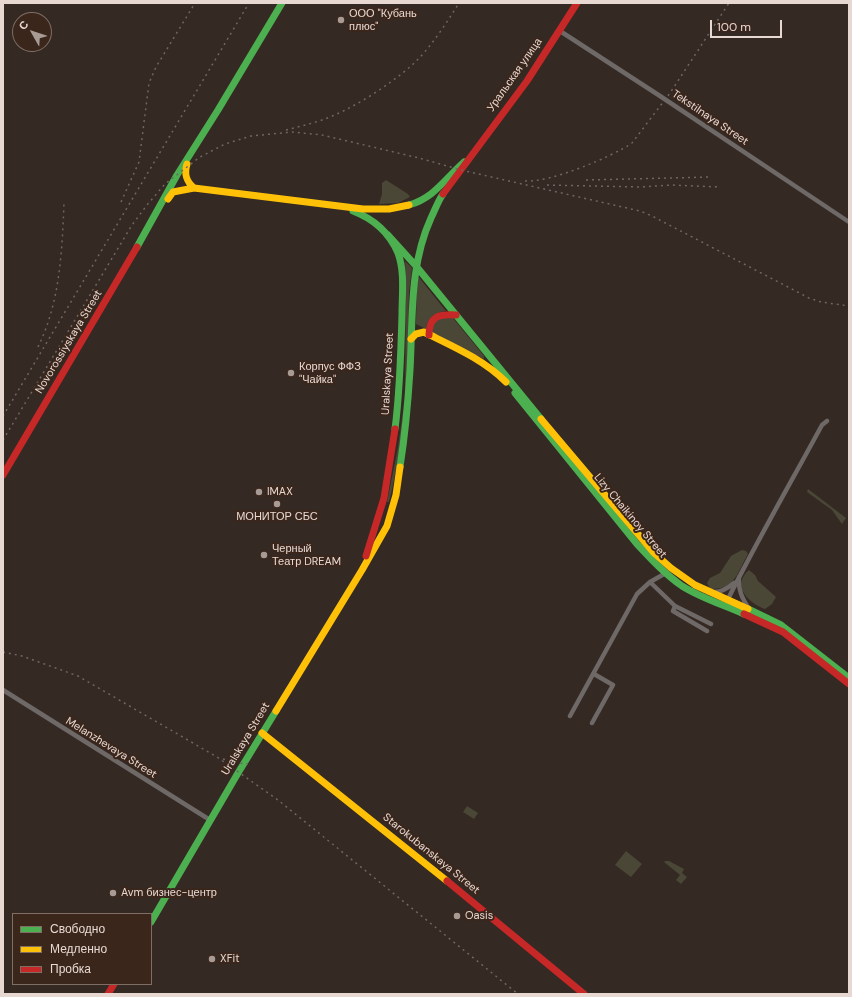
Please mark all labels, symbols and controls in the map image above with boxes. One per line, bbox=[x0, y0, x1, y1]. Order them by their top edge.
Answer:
place label: ООО "Кубань плюс" bbox=[349, 7, 417, 33]
north arrow bbox=[12, 12, 52, 52]
scale bar bbox=[712, 12, 784, 38]
marker: ООО "Кубань плюс" bbox=[336, 15, 346, 25]
text: С bbox=[16, 18, 31, 33]
text: 100 m bbox=[717, 19, 751, 35]
street label: Уральская улица bbox=[485, 36, 545, 114]
street label: Tekstilnaya Street bbox=[669, 88, 751, 148]
street label: Novorossiyskaya Street bbox=[33, 288, 105, 396]
street label: Uralskaya Street bbox=[379, 333, 397, 415]
place label: Корпус ФФЗ "Чайка" bbox=[299, 360, 361, 386]
marker: Корпус ФФЗ "Чайка" bbox=[286, 368, 296, 378]
street label: Lizy Chaikinoy Street bbox=[591, 471, 669, 561]
place label: IMAX bbox=[267, 485, 293, 499]
marker: IMAX bbox=[254, 487, 264, 497]
marker: МОНИТОР СБС bbox=[272, 499, 282, 509]
place label: МОНИТОР СБС bbox=[236, 510, 318, 524]
place label: Черный Театр DREAM bbox=[272, 542, 341, 568]
marker: Черный Театр DREAM bbox=[259, 550, 269, 560]
street label: Uralskaya Street bbox=[219, 700, 273, 778]
street label: Melanzhevaya Street bbox=[63, 715, 159, 781]
street label: Starokubanskaya Street bbox=[380, 811, 482, 897]
place label: Avm бизнес-центр bbox=[121, 886, 217, 900]
marker: Avm бизнес-центр bbox=[108, 888, 118, 898]
place label: Oasis bbox=[465, 909, 493, 923]
marker: Oasis bbox=[452, 911, 462, 921]
legend bbox=[12, 913, 152, 985]
text: Свободно bbox=[50, 921, 105, 937]
text: Медленно bbox=[50, 941, 107, 957]
place label: XFit bbox=[220, 952, 239, 966]
marker: XFit bbox=[207, 954, 217, 964]
text: Пробка bbox=[50, 961, 91, 977]

